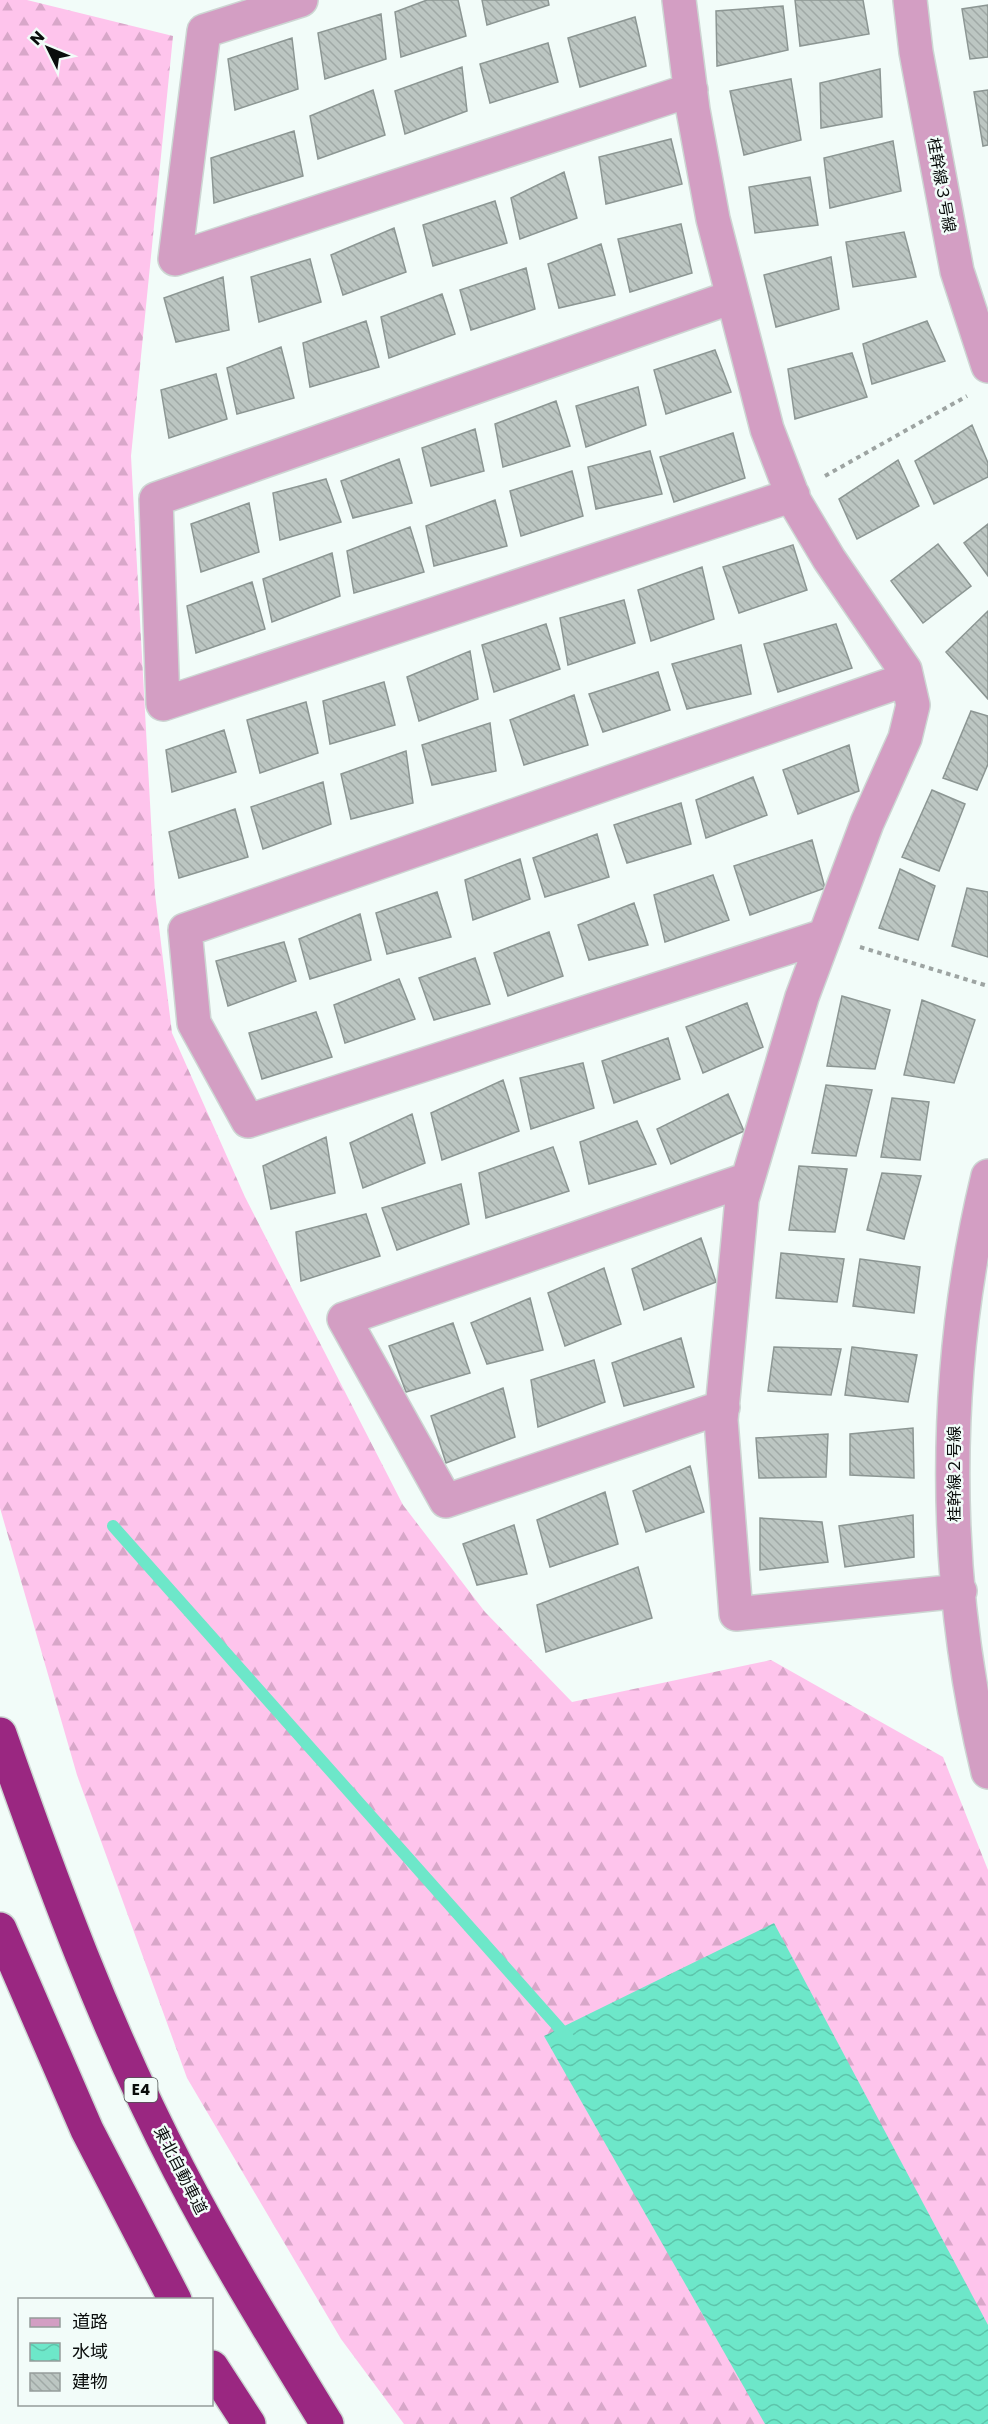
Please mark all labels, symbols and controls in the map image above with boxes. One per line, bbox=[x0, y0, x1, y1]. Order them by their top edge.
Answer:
north arrow bbox=[18, 18, 78, 78]
text: N bbox=[25, 26, 50, 50]
street label: 桂幹線３号線 bbox=[922, 136, 961, 234]
street label: 桂幹線２号線 bbox=[943, 1426, 966, 1522]
road number: E4 bbox=[124, 2078, 158, 2102]
street label: 東北自動車道 bbox=[149, 2122, 213, 2218]
legend bbox=[18, 2298, 213, 2406]
text: 道路 bbox=[72, 2309, 108, 2334]
text: 水域 bbox=[72, 2339, 108, 2364]
text: 建物 bbox=[72, 2369, 108, 2394]

